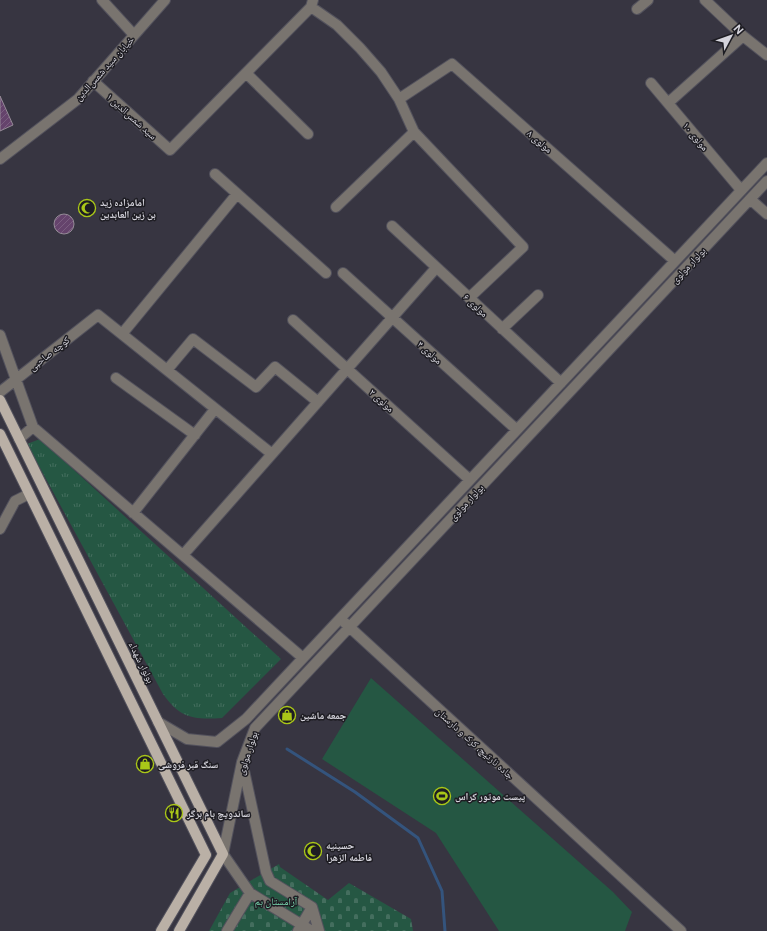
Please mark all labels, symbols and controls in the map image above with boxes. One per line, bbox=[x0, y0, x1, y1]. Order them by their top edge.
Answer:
north arrow bbox=[711, 16, 751, 56]
text: N bbox=[731, 22, 746, 37]
street label: خیابان سید شمس‌الدین bbox=[72, 33, 137, 103]
street label: سید شمس‌الدین ۱ bbox=[104, 90, 160, 143]
street label: مولوی ۱۰ bbox=[680, 119, 712, 154]
street label: مولوی ۸ bbox=[524, 127, 555, 156]
place label: امامزاده زید بن زین العابدین bbox=[100, 196, 156, 221]
mosque icon: امامزاده زید بن زین العابدین bbox=[77, 198, 97, 218]
street label: بولوار مولوی bbox=[668, 244, 709, 286]
street label: مولوی ۶ bbox=[461, 291, 491, 320]
street label: کوچه صاحبی bbox=[26, 333, 72, 374]
street label: مولوی ۴ bbox=[414, 338, 445, 367]
street label: مولوی ۲ bbox=[366, 386, 397, 415]
street label: بولوار مولوی bbox=[446, 481, 487, 523]
street label: بولوار شهداء bbox=[127, 639, 157, 685]
shop icon: جمعه ماشین bbox=[277, 705, 297, 725]
street label: جاده نارتیچ، کرک و دارستان bbox=[433, 705, 517, 782]
place label: جمعه ماشین bbox=[300, 709, 347, 722]
street label: بولوار مولوی bbox=[234, 729, 261, 777]
shop icon: سنگ قبر فروشی bbox=[135, 754, 155, 774]
place label: سنگ قبر فروشی bbox=[158, 758, 218, 771]
sports icon: پیست موتور کراس bbox=[432, 786, 452, 806]
place label: پیست موتور کراس bbox=[455, 790, 526, 803]
restaurant icon: ساندویچ بام برگر bbox=[164, 803, 184, 823]
place label: ساندویچ بام برگر bbox=[186, 807, 250, 821]
place label: حسینیه فاطمه الزهرا bbox=[326, 839, 372, 864]
mosque icon: حسینیه فاطمه الزهرا bbox=[303, 841, 323, 861]
park label: آرامستان بم bbox=[255, 895, 298, 909]

